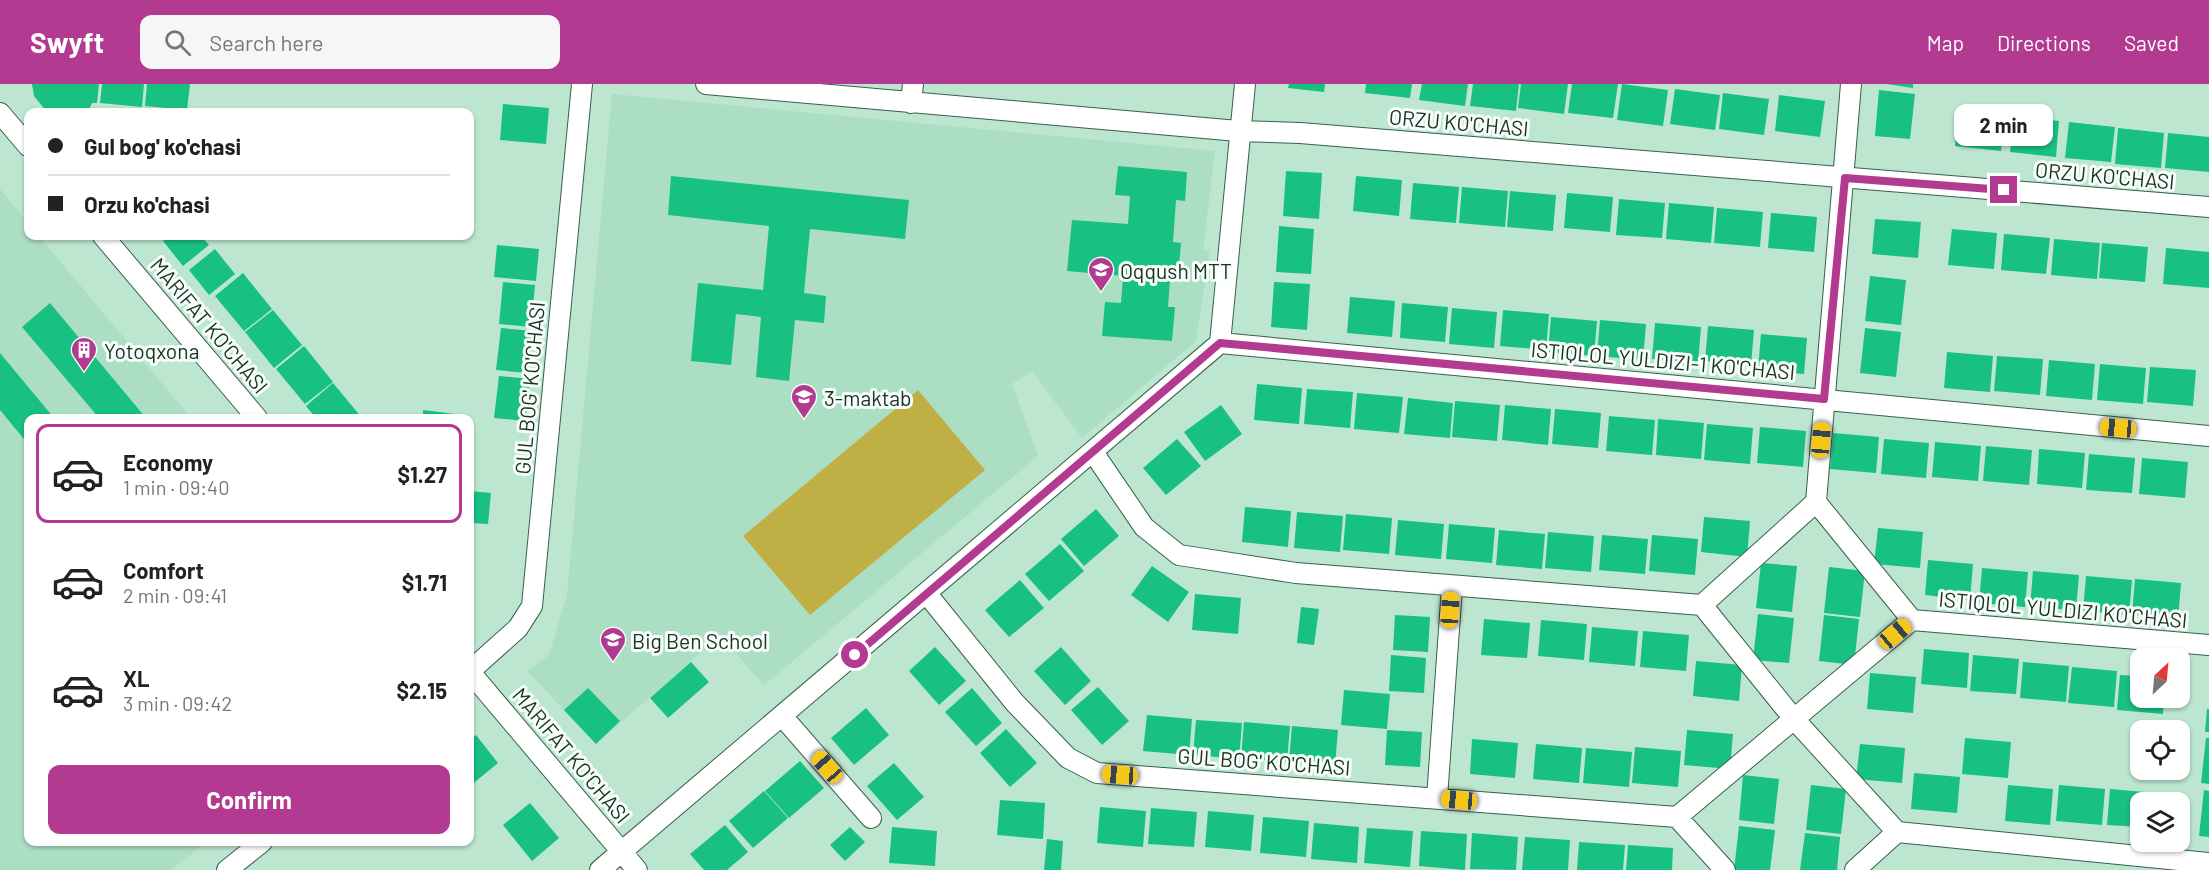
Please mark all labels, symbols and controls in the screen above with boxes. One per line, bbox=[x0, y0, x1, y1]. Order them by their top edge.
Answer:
search box bbox=[140, 15, 560, 69]
text: Swyft bbox=[30, 25, 104, 59]
icon: search bbox=[161, 26, 194, 59]
text: Search here bbox=[209, 29, 324, 55]
text: Map bbox=[1927, 30, 1964, 55]
text: Directions bbox=[1997, 30, 2091, 55]
text: Saved bbox=[2124, 30, 2179, 55]
street label: ORZU KO'CHASI bbox=[1388, 103, 1530, 141]
callout: 2 min bbox=[1954, 103, 2054, 145]
text: 2 min bbox=[1980, 113, 2027, 137]
text: Gul bog' ko'chasi bbox=[84, 133, 241, 159]
street label: ORZU KO'CHASI bbox=[2034, 156, 2176, 194]
route end bbox=[1990, 176, 2017, 203]
text: Orzu ko'chasi bbox=[84, 191, 210, 217]
street label: MARIFAT KO'CHASI bbox=[146, 252, 274, 398]
school or university icon: Oqqush MTT bbox=[1086, 255, 1116, 293]
place label: Oqqush MTT bbox=[1120, 258, 1232, 283]
street label: GUL BOG' KO'CHASI bbox=[509, 301, 549, 475]
building icon: Yotoqxona bbox=[69, 335, 99, 373]
street label: ISTIQLOL YULDIZI-1 KO'CHASI bbox=[1530, 336, 1796, 384]
place label: Yotoqxona bbox=[104, 338, 199, 363]
school or university icon: 3-maktab bbox=[789, 382, 819, 420]
place label: 3-maktab bbox=[824, 385, 912, 410]
car bbox=[2099, 417, 2137, 439]
car bbox=[1810, 421, 1832, 459]
icon: car bbox=[51, 447, 105, 501]
text: Economy bbox=[123, 449, 213, 475]
text: $1.27 bbox=[397, 461, 447, 487]
text: 1 min · 09:40 bbox=[123, 475, 229, 499]
icon: car bbox=[51, 555, 105, 609]
text: Comfort bbox=[123, 557, 204, 583]
text: $1.71 bbox=[402, 569, 447, 595]
text: 2 min · 09:41 bbox=[123, 583, 227, 607]
street label: ISTIQLOL YULDIZI KO'CHASI bbox=[1938, 586, 2188, 632]
car bbox=[1440, 591, 1460, 629]
car bbox=[1875, 616, 1915, 652]
school or university icon: Big Ben School bbox=[598, 625, 628, 663]
place label: Big Ben School bbox=[632, 628, 768, 653]
route start bbox=[841, 641, 868, 668]
north arrow bbox=[2130, 648, 2190, 708]
map controls bbox=[2130, 648, 2190, 852]
icon: car bbox=[51, 663, 105, 717]
text: XL bbox=[123, 665, 149, 691]
text: $2.15 bbox=[397, 677, 447, 703]
street label: MARIFAT KO'CHASI bbox=[508, 682, 636, 828]
text: 3 min · 09:42 bbox=[123, 691, 232, 715]
button: locate bbox=[2130, 720, 2190, 780]
street label: GUL BOG' KO'CHASI bbox=[1177, 742, 1351, 780]
car bbox=[808, 748, 846, 786]
button: Confirm bbox=[48, 765, 450, 834]
car bbox=[1101, 765, 1139, 785]
car bbox=[1440, 789, 1478, 811]
button: layers bbox=[2130, 792, 2190, 852]

